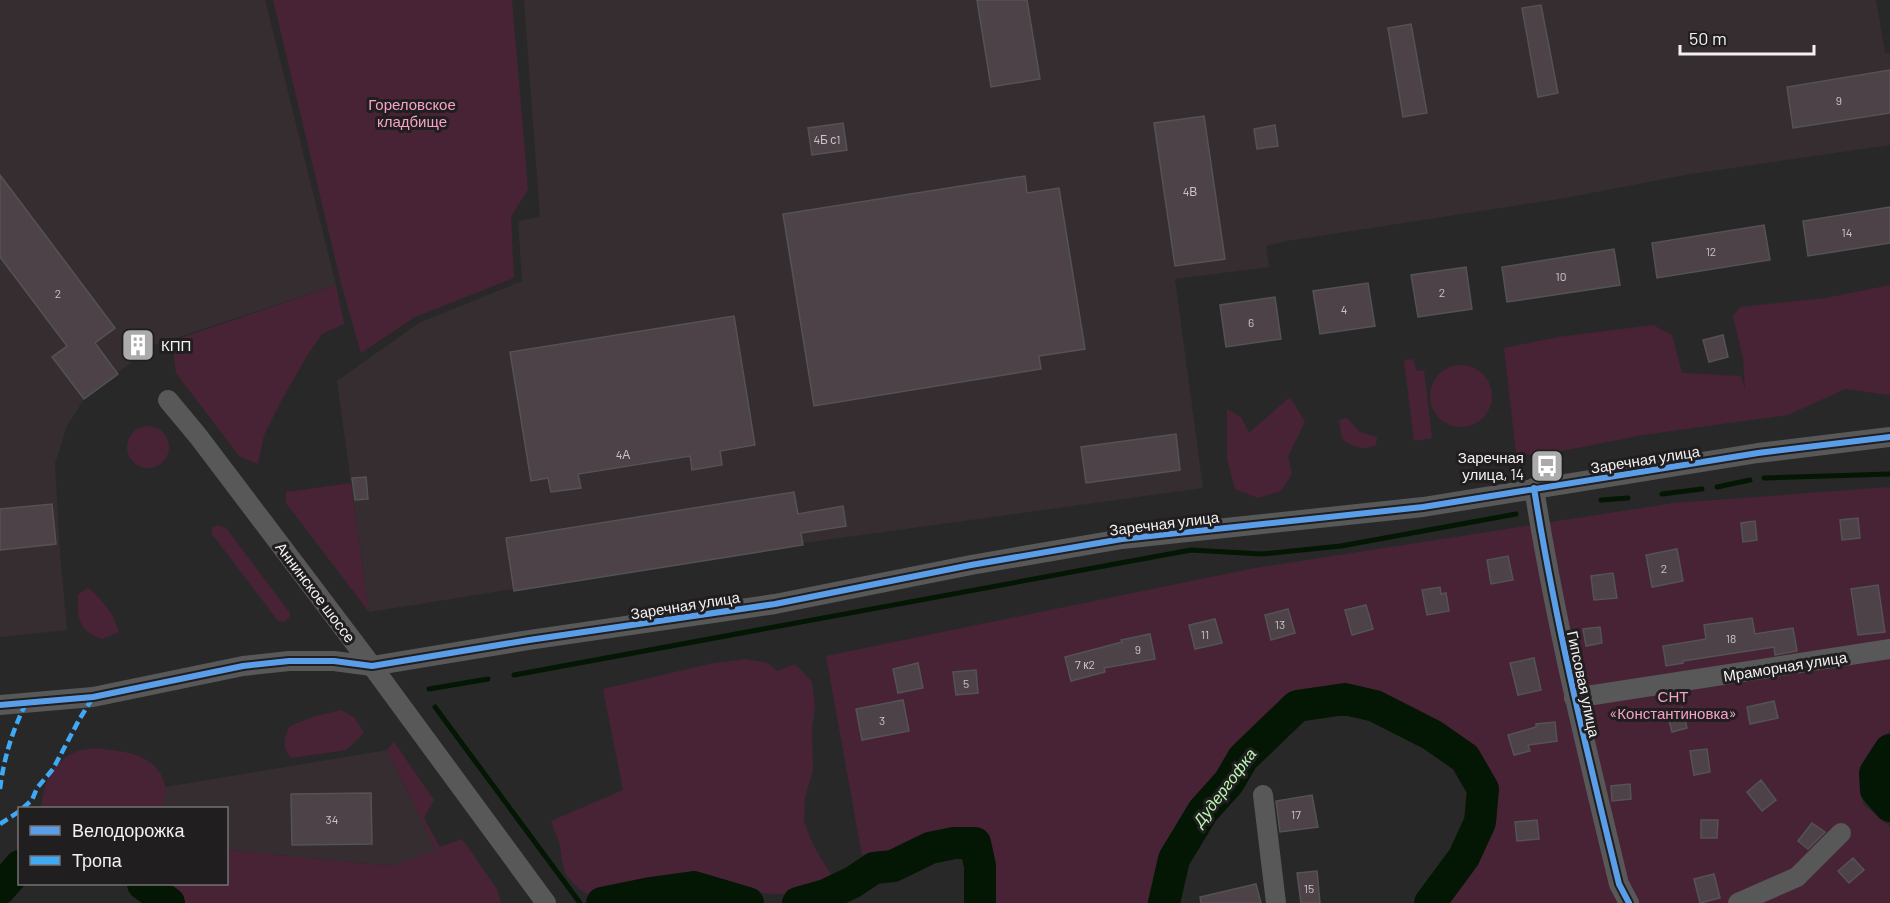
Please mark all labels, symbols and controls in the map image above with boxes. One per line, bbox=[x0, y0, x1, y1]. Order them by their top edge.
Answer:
scale bar bbox=[1680, 18, 1814, 56]
text: 50 m bbox=[1689, 27, 1727, 49]
house number: 9 bbox=[1836, 93, 1842, 107]
park label: Гореловское кладбище bbox=[368, 95, 456, 130]
house number: 4Б с1 bbox=[813, 132, 841, 146]
house number: 4В bbox=[1183, 184, 1197, 198]
house number: 14 bbox=[1842, 225, 1852, 239]
house number: 12 bbox=[1706, 244, 1716, 258]
house number: 10 bbox=[1556, 269, 1566, 283]
house number: 2 bbox=[1439, 285, 1445, 299]
house number: 2 bbox=[55, 286, 61, 300]
house number: 4 bbox=[1341, 302, 1347, 316]
house number: 6 bbox=[1248, 315, 1254, 329]
building icon: КПП bbox=[120, 327, 156, 363]
place label: КПП bbox=[161, 336, 191, 354]
street label: Заречная улица bbox=[1589, 441, 1702, 477]
house number: 4А bbox=[616, 447, 630, 461]
place label: Заречная улица, 14 bbox=[1458, 448, 1524, 483]
bus stop icon: Заречная улица, 14 bbox=[1529, 448, 1565, 484]
street label: Заречная улица bbox=[1108, 507, 1221, 539]
street label: Аннинское шоссе bbox=[272, 538, 360, 646]
house number: 2 bbox=[1661, 561, 1667, 575]
street label: Заречная улица bbox=[629, 587, 742, 623]
house number: 13 bbox=[1275, 617, 1285, 631]
house number: 11 bbox=[1201, 627, 1209, 641]
street label: Гипсовая улица bbox=[1564, 629, 1604, 739]
house number: 18 bbox=[1726, 631, 1736, 645]
house number: 9 bbox=[1135, 642, 1141, 656]
street label: Мраморная улица bbox=[1722, 647, 1849, 685]
house number: 7 к2 bbox=[1075, 657, 1095, 671]
house number: 5 bbox=[963, 676, 969, 690]
park label: СНТ «Константиновка» bbox=[1609, 687, 1737, 722]
house number: 3 bbox=[879, 713, 885, 727]
water label: Дудергофка bbox=[1187, 744, 1259, 831]
legend bbox=[18, 807, 228, 885]
house number: 17 bbox=[1291, 807, 1301, 821]
house number: 34 bbox=[326, 812, 338, 826]
text: Велодорожка bbox=[72, 819, 185, 841]
text: Тропа bbox=[72, 849, 123, 871]
house number: 15 bbox=[1304, 881, 1314, 895]

